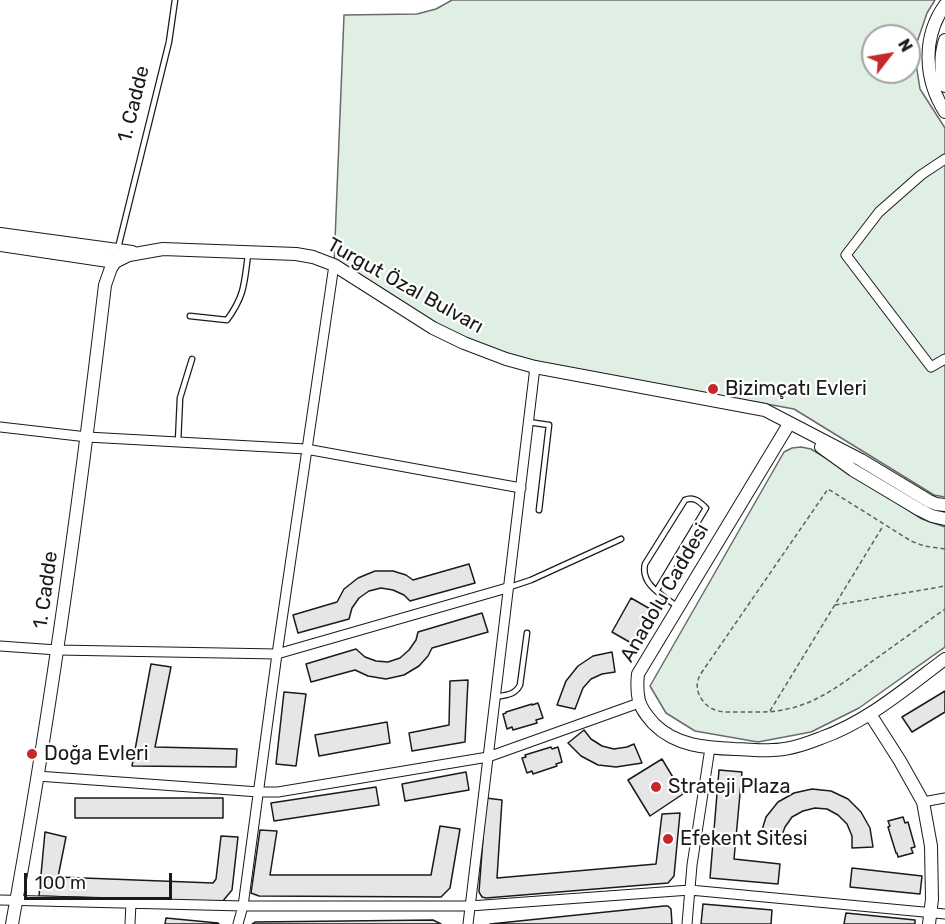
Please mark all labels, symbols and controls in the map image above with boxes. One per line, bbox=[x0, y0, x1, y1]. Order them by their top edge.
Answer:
north arrow bbox=[861, 24, 921, 84]
text: N bbox=[894, 36, 916, 55]
street label: 1. Cadde bbox=[113, 63, 155, 145]
street label: Turgut Özal Bulvarı bbox=[323, 233, 487, 339]
place label: Bizimçatı Evleri bbox=[725, 377, 867, 401]
marker: Bizimçatı Evleri bbox=[706, 382, 720, 396]
street label: Anadolu Caddesi bbox=[616, 519, 714, 667]
street label: 1. Cadde bbox=[29, 550, 63, 630]
place label: Doğa Evleri bbox=[44, 742, 149, 766]
marker: Doğa Evleri bbox=[25, 747, 39, 761]
place label: Strateji Plaza bbox=[668, 775, 790, 799]
marker: Strateji Plaza bbox=[649, 780, 663, 794]
place label: Efekent Sitesi bbox=[680, 827, 808, 851]
marker: Efekent Sitesi bbox=[661, 832, 675, 846]
scale bar bbox=[27, 861, 176, 899]
text: 100 m bbox=[35, 872, 86, 894]

